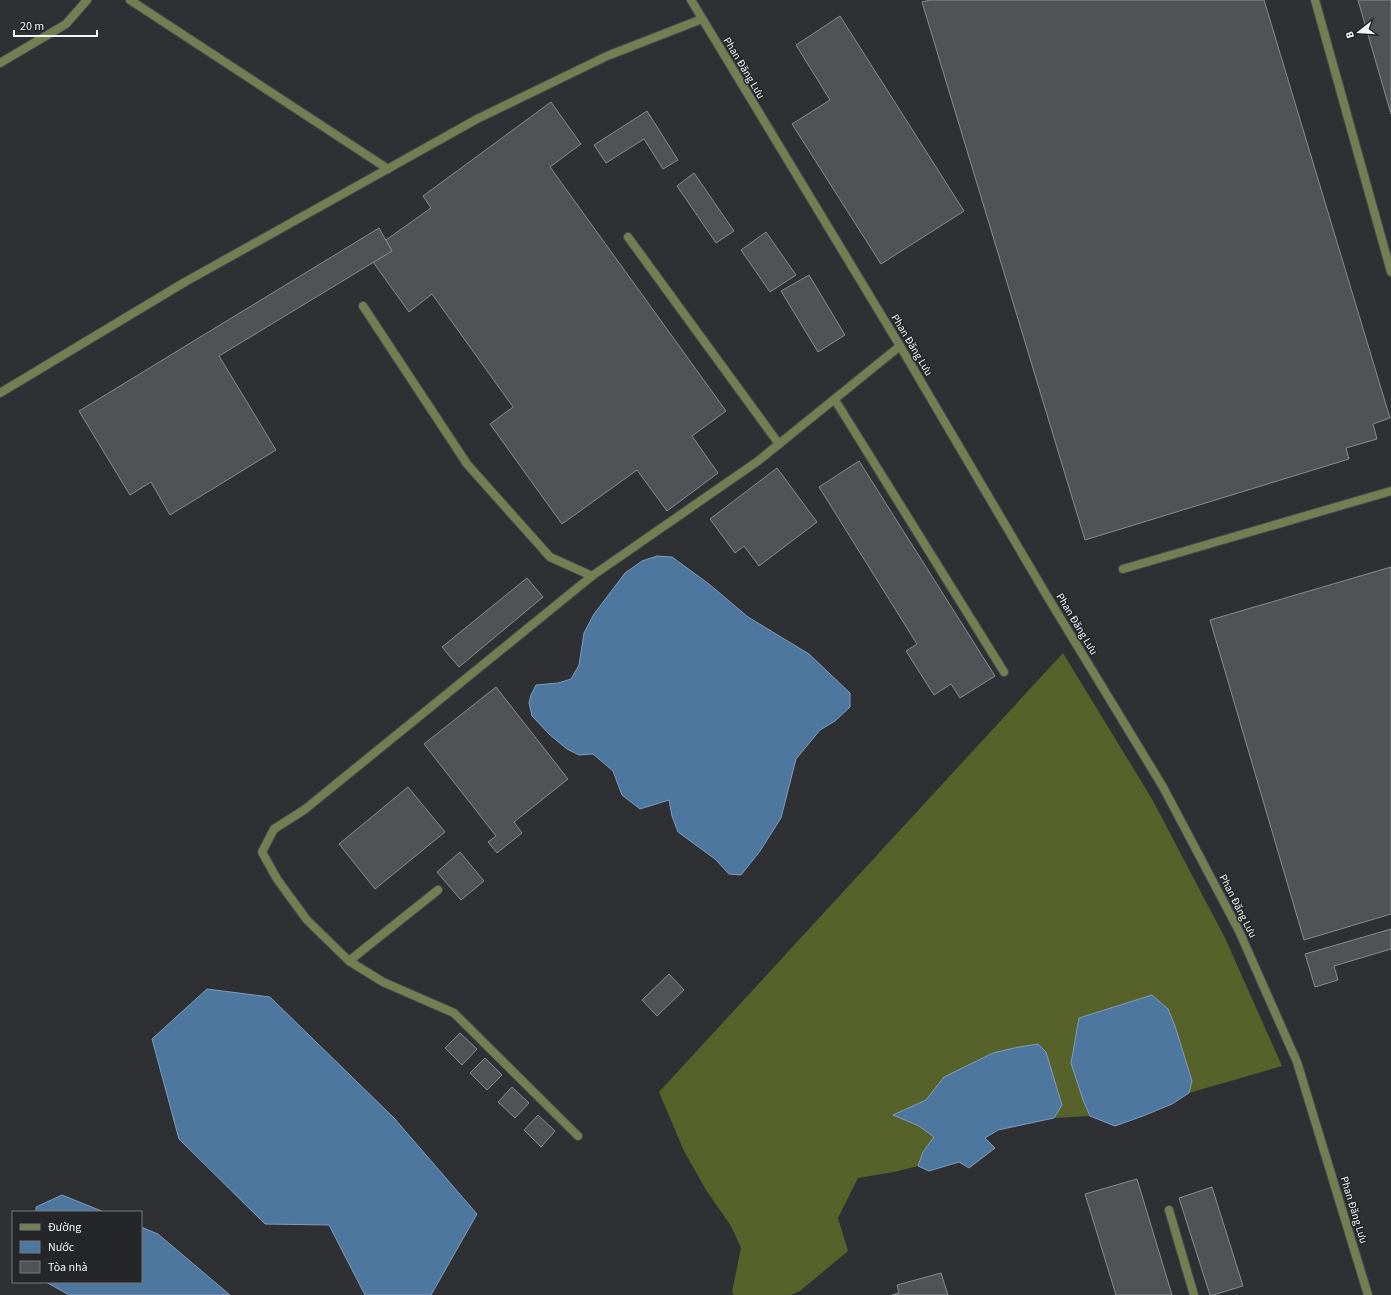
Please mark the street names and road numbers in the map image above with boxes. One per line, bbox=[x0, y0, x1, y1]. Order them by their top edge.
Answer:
street label: Phan Đăng Lưu bbox=[720, 34, 768, 102]
street label: Phan Đăng Lưu bbox=[888, 311, 936, 379]
street label: Phan Đăng Lưu bbox=[1053, 590, 1101, 658]
street label: Phan Đăng Lưu bbox=[1216, 872, 1260, 940]
street label: Phan Đăng Lưu bbox=[1337, 1175, 1371, 1245]

